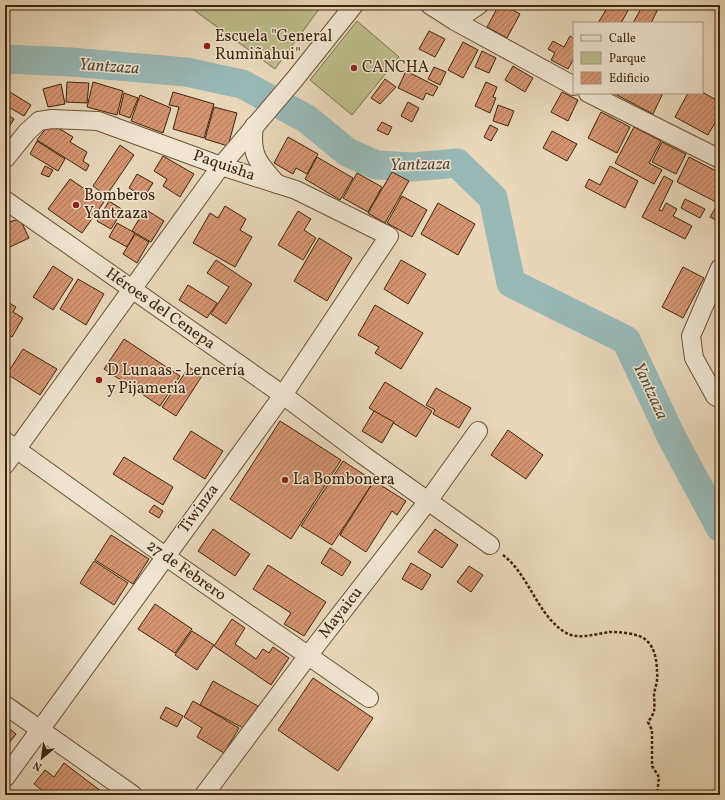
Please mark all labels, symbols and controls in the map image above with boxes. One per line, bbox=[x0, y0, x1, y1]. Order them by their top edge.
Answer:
legend bbox=[573, 22, 703, 94]
place label: Escuela "General Rumiñahui" bbox=[215, 26, 333, 66]
text: Calle bbox=[609, 31, 636, 47]
marker: Escuela "General Rumiñahui" bbox=[202, 41, 212, 51]
text: Parque bbox=[609, 51, 646, 67]
water label: Yantzaza bbox=[78, 53, 140, 81]
place label: CANCHA bbox=[362, 57, 429, 79]
marker: CANCHA bbox=[349, 63, 359, 73]
text: Edificio bbox=[609, 71, 649, 87]
street label: Paquisha bbox=[190, 145, 258, 187]
water label: Yantzaza bbox=[389, 153, 451, 177]
place label: Bomberos Yantzaza bbox=[84, 185, 155, 225]
marker: Bomberos Yantzaza bbox=[71, 200, 81, 210]
street label: Héroes del Cenepa bbox=[101, 263, 219, 355]
water label: Yantzaza bbox=[627, 359, 673, 423]
place label: D Lunaas - Lencería y Pijameria bbox=[107, 360, 245, 400]
marker: D Lunaas - Lencería y Pijameria bbox=[94, 375, 104, 385]
place label: La Bombonera bbox=[293, 469, 395, 491]
marker: La Bombonera bbox=[280, 475, 290, 485]
street label: Tiwinza bbox=[174, 480, 224, 538]
street label: 27 de Febrero bbox=[142, 535, 230, 607]
street label: Mayaicu bbox=[314, 583, 368, 643]
north arrow bbox=[22, 738, 62, 778]
text: N bbox=[31, 757, 45, 774]

